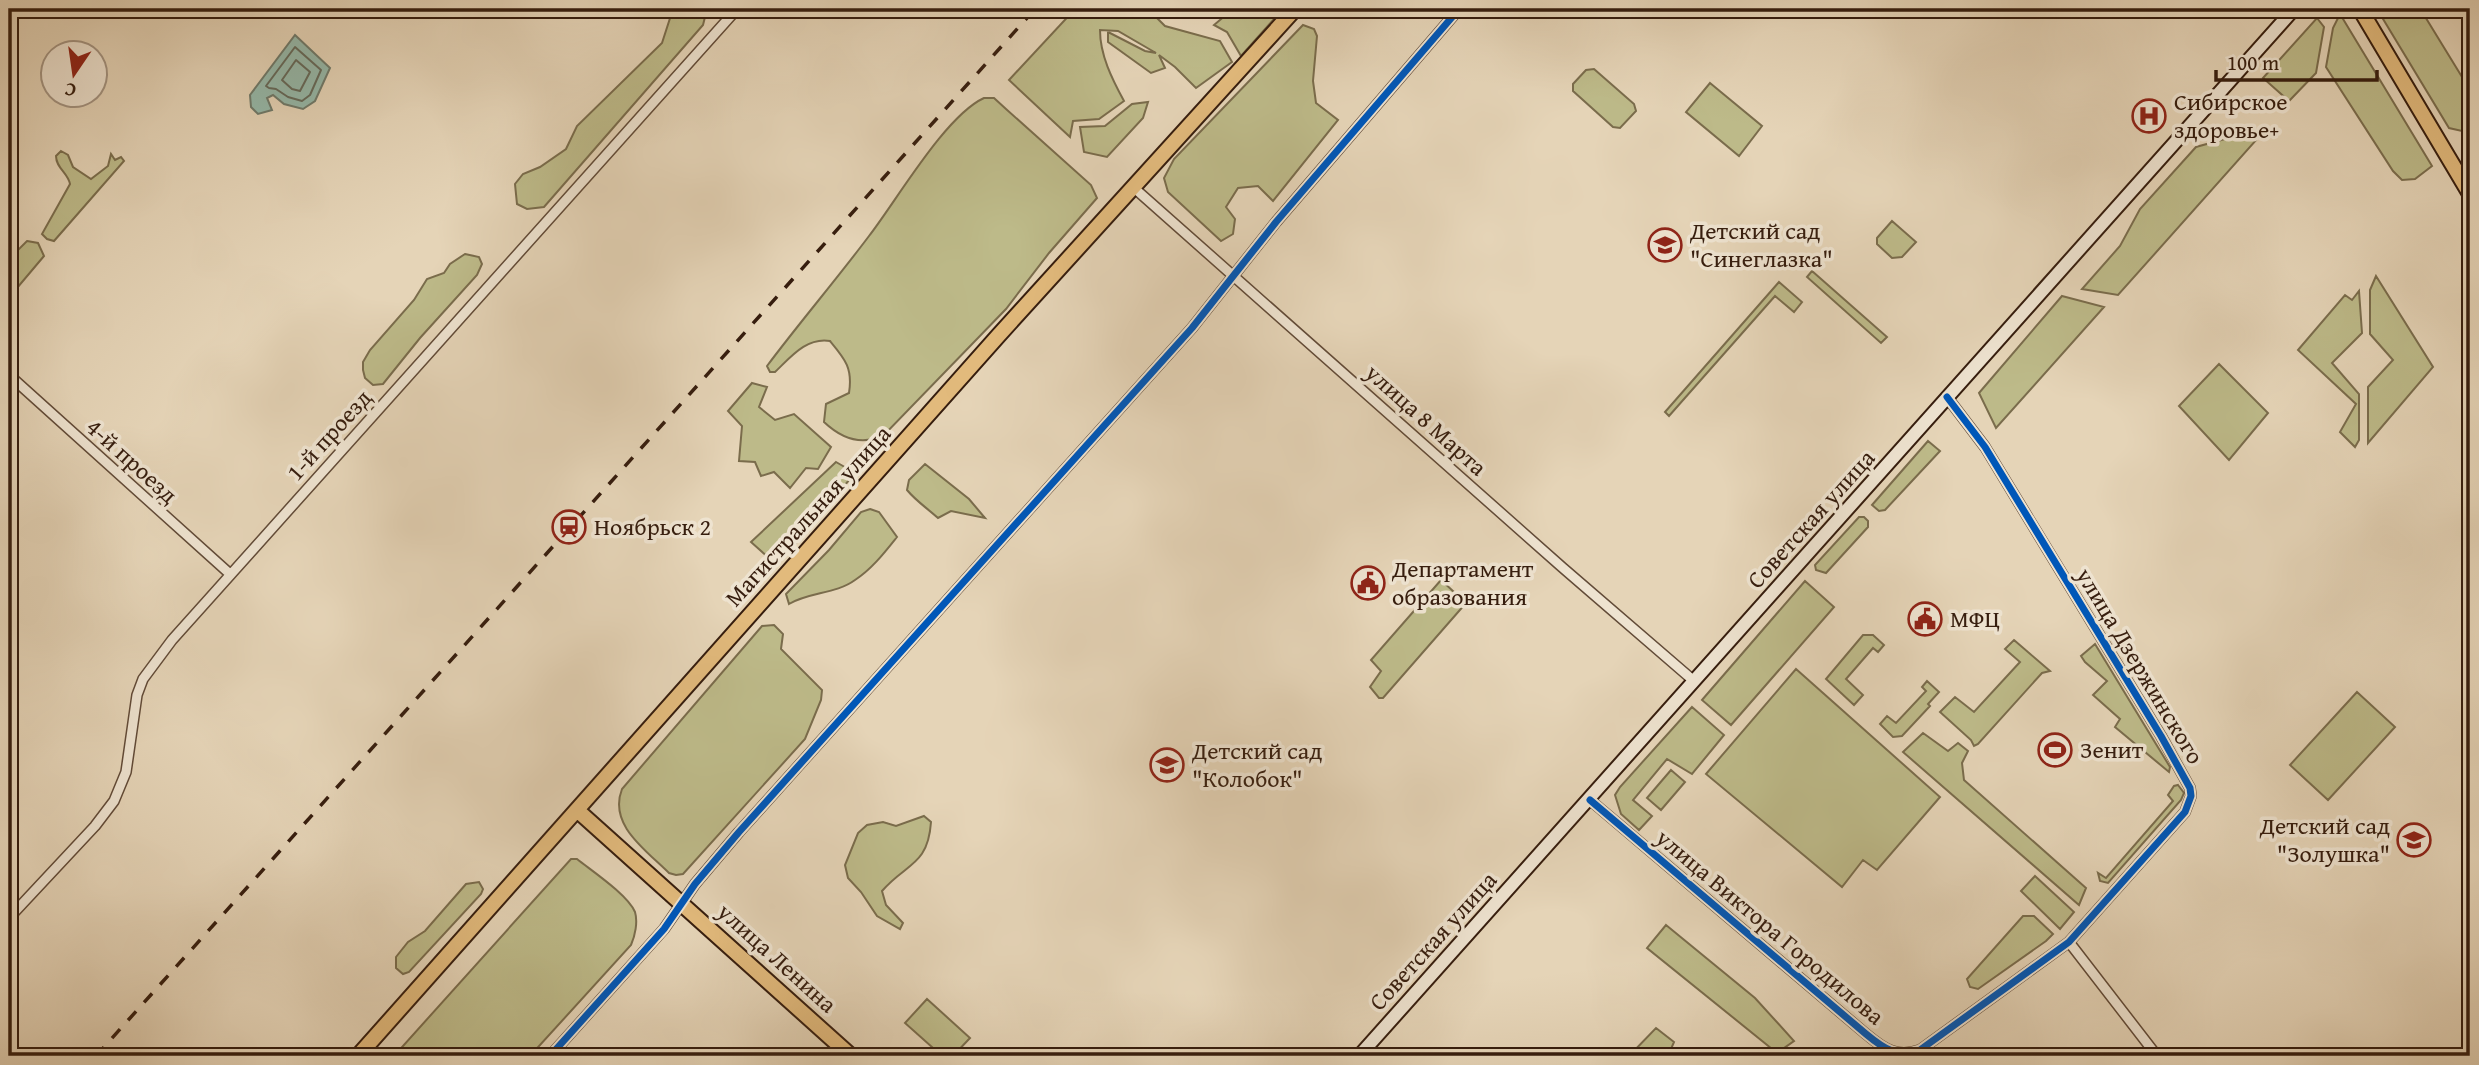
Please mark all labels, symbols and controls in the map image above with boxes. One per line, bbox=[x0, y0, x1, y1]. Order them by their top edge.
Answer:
north arrow bbox=[38, 38, 108, 108]
scale bar bbox=[2216, 38, 2378, 82]
text: 100 m bbox=[2227, 47, 2279, 78]
text: С bbox=[62, 76, 79, 105]
place label: Сибирское здоровье+ bbox=[2174, 84, 2288, 147]
hospital icon: Сибирское здоровье+ bbox=[2130, 97, 2168, 135]
place label: Детский сад "Синеглазка" bbox=[1689, 213, 1833, 276]
school or university icon: Детский сад "Синеглазка" bbox=[1646, 226, 1684, 264]
street label: улица 8 Марта bbox=[1357, 355, 1495, 484]
street label: 1-й проезд bbox=[278, 381, 379, 488]
street label: 4-й проезд bbox=[79, 410, 186, 511]
street label: Магистральная улица bbox=[717, 417, 899, 614]
street label: Советская улица bbox=[1739, 441, 1883, 596]
station icon: Ноябрьск 2 bbox=[550, 508, 588, 546]
place label: Ноябрьск 2 bbox=[594, 509, 711, 544]
place label: Департамент образования bbox=[1391, 551, 1534, 614]
street label: улица Дзержинского bbox=[2067, 560, 2213, 771]
public building icon: Департамент образования bbox=[1349, 564, 1387, 602]
public building icon: МФЦ bbox=[1906, 600, 1944, 638]
place label: МФЦ bbox=[1950, 601, 2000, 636]
sports icon: Зенит bbox=[2036, 731, 2074, 769]
place label: Зенит bbox=[2080, 732, 2144, 767]
place label: Детский сад "Колобок" bbox=[1191, 733, 1322, 796]
school or university icon: Детский сад "Колобок" bbox=[1148, 746, 1186, 784]
place label: Детский сад "Золушка" bbox=[2259, 808, 2390, 871]
street label: улица Виктора Городилова bbox=[1648, 820, 1893, 1033]
school or university icon: Детский сад "Золушка" bbox=[2395, 821, 2433, 859]
street label: Советская улица bbox=[1361, 863, 1505, 1018]
street label: улица Ленина bbox=[709, 894, 845, 1021]

